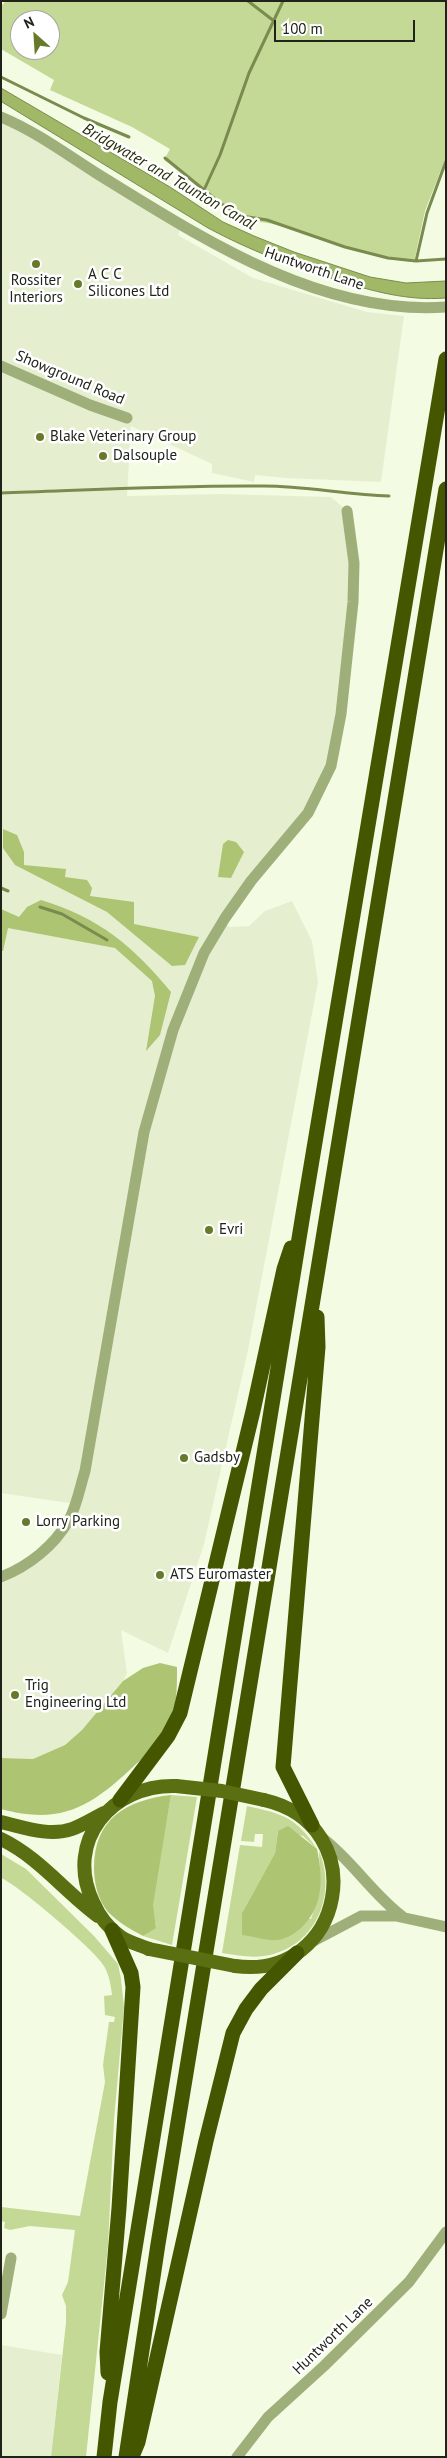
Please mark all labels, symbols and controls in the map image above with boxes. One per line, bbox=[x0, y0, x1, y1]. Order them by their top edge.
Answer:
north arrow bbox=[10, 10, 60, 60]
scale bar bbox=[277, 10, 418, 42]
text: N bbox=[21, 12, 37, 33]
text: 100 m bbox=[282, 19, 323, 38]
water label: Bridgwater and Taunton Canal bbox=[79, 120, 259, 234]
street label: Huntworth Lane bbox=[262, 244, 366, 294]
marker: Rossiter Interiors bbox=[30, 258, 42, 270]
place label: A C C Silicones Ltd bbox=[88, 266, 169, 301]
place label: Rossiter Interiors bbox=[9, 272, 63, 307]
marker: A C C Silicones Ltd bbox=[72, 278, 84, 290]
street label: Showground Road bbox=[13, 347, 127, 409]
place label: Blake Veterinary Group bbox=[50, 428, 196, 446]
marker: Blake Veterinary Group bbox=[34, 431, 46, 443]
place label: Dalsouple bbox=[113, 447, 177, 465]
marker: Dalsouple bbox=[97, 450, 109, 462]
place label: Evri bbox=[219, 1221, 243, 1239]
marker: Evri bbox=[203, 1224, 215, 1236]
place label: Gadsby bbox=[194, 1449, 240, 1467]
marker: Gadsby bbox=[178, 1452, 190, 1464]
place label: Lorry Parking bbox=[36, 1513, 120, 1531]
marker: Lorry Parking bbox=[20, 1516, 32, 1528]
place label: ATS Euromaster bbox=[170, 1566, 271, 1584]
marker: ATS Euromaster bbox=[154, 1569, 166, 1581]
place label: Trig Engineering Ltd bbox=[25, 1677, 126, 1712]
marker: Trig Engineering Ltd bbox=[9, 1689, 21, 1701]
street label: Huntworth Lane bbox=[289, 2293, 377, 2379]

